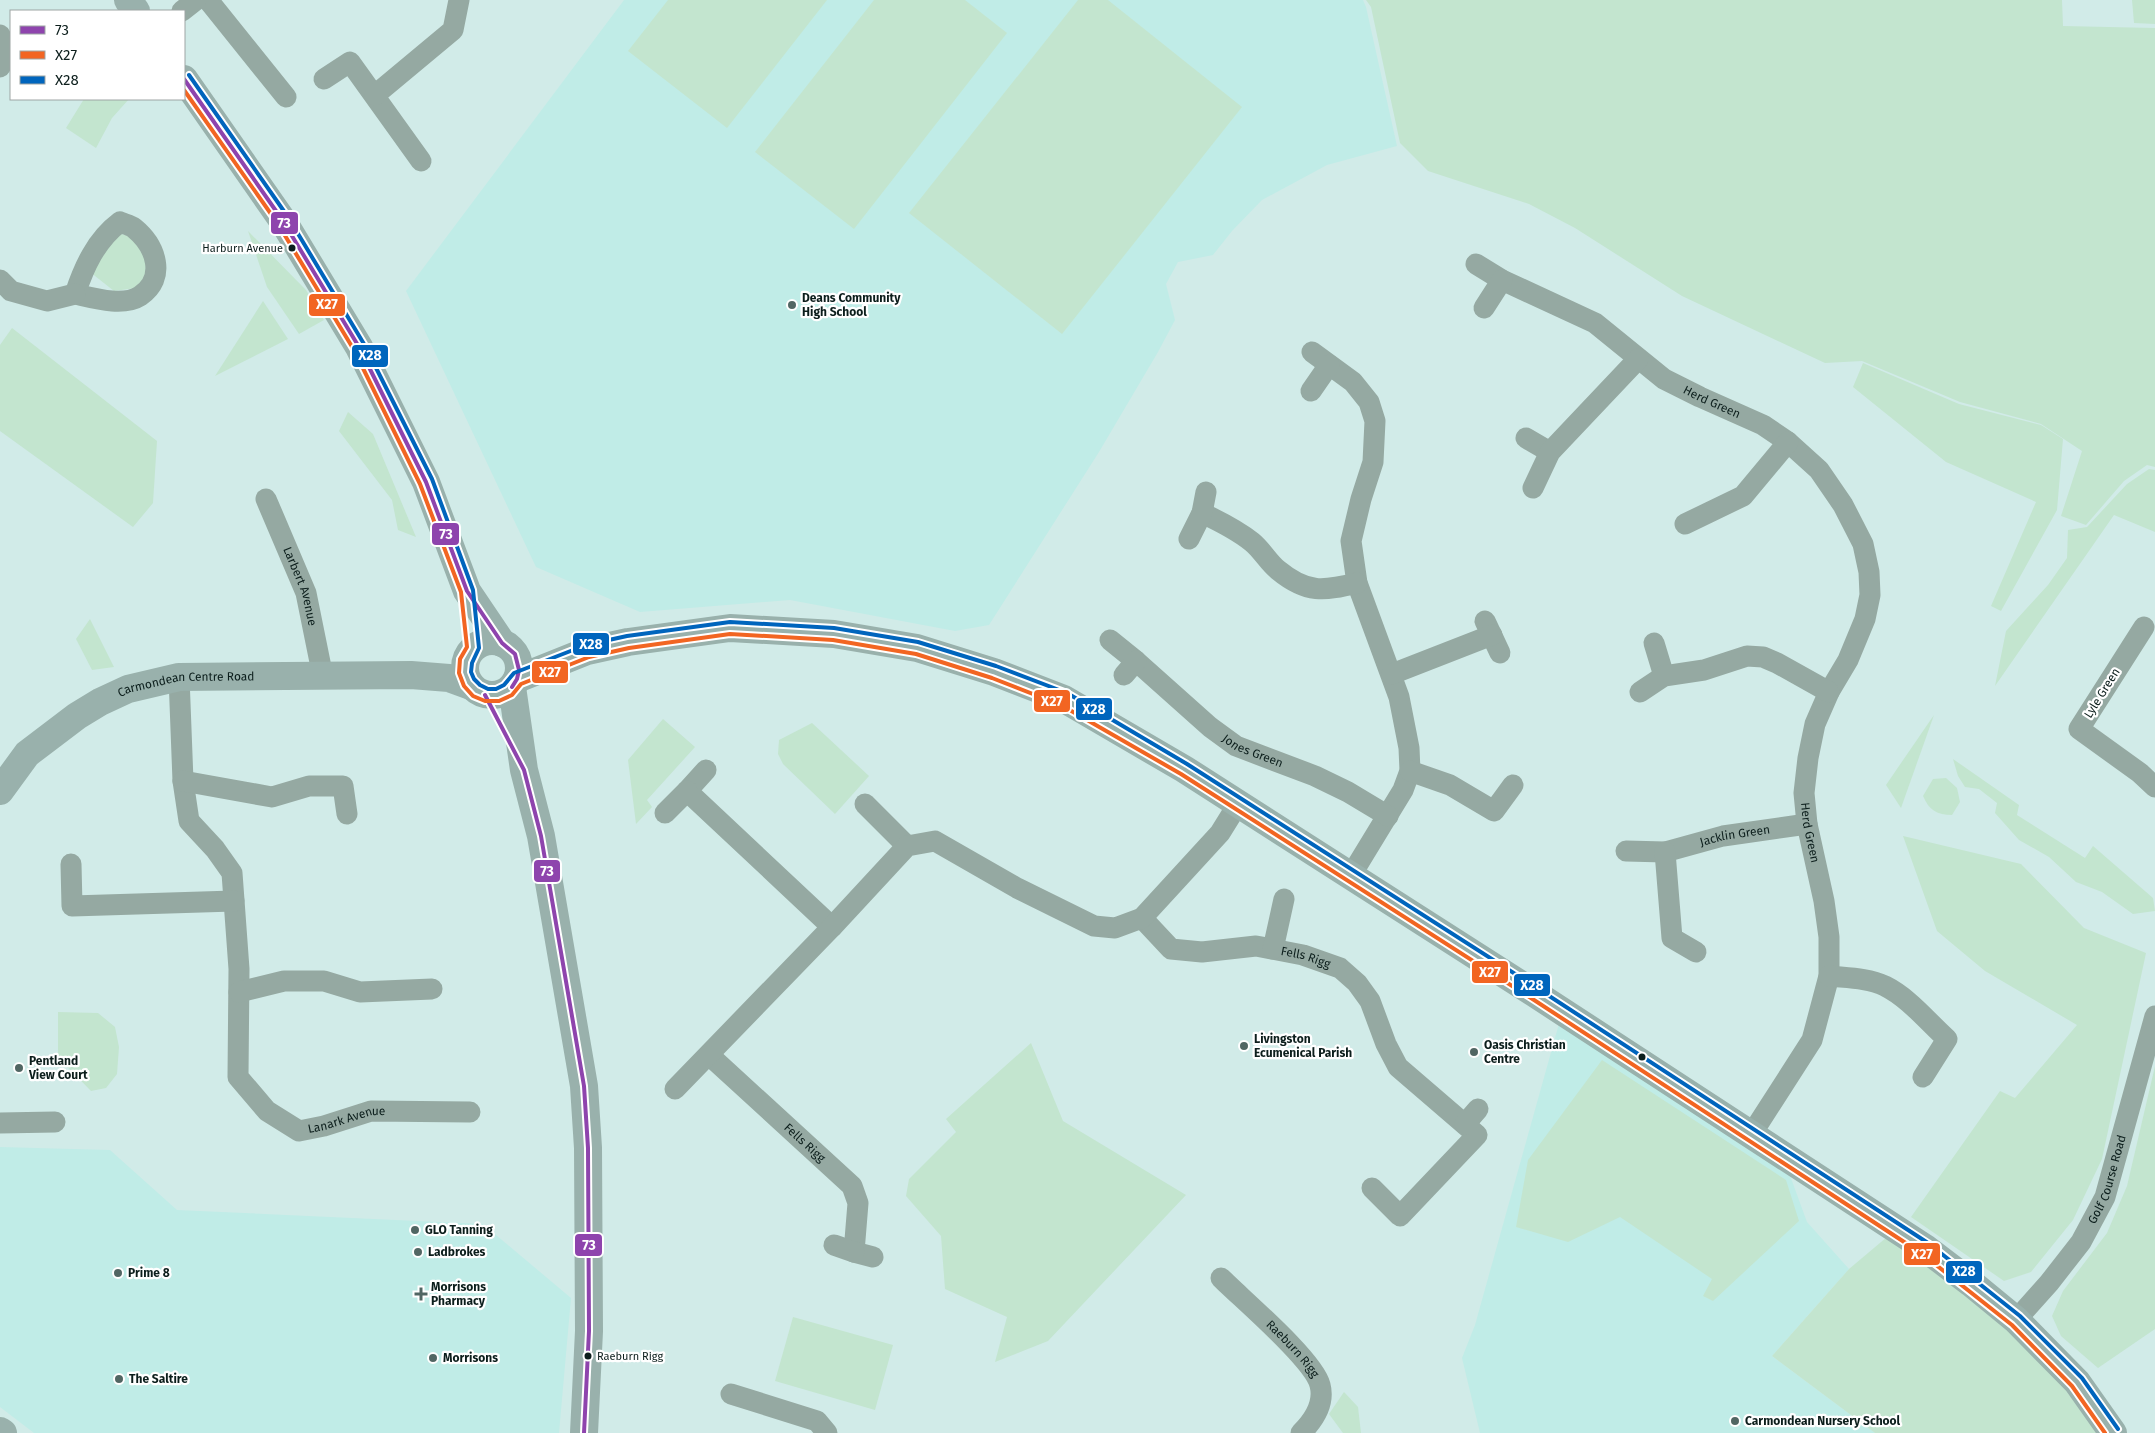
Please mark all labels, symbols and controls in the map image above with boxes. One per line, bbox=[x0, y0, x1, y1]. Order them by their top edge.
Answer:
legend bbox=[10, 10, 185, 100]
text: 73 bbox=[55, 21, 69, 39]
text: X27 bbox=[55, 46, 77, 64]
text: X28 bbox=[55, 71, 79, 89]
line badge: 73 bbox=[270, 211, 299, 235]
text: 73 bbox=[277, 215, 291, 232]
place label: Harburn Avenue bbox=[202, 242, 283, 255]
marker: Harburn Avenue bbox=[287, 243, 297, 253]
place label: Deans Community High School bbox=[802, 291, 901, 319]
line badge: X27 bbox=[308, 293, 346, 317]
text: X27 bbox=[315, 296, 338, 313]
marker: Deans Community High School bbox=[786, 299, 798, 311]
line badge: X28 bbox=[351, 344, 389, 368]
text: X28 bbox=[357, 347, 382, 364]
street label: Herd Green bbox=[1681, 383, 1743, 421]
line badge: 73 bbox=[431, 522, 460, 546]
text: 73 bbox=[439, 526, 453, 543]
street label: Larbert Avenue bbox=[280, 545, 319, 627]
line badge: X28 bbox=[572, 632, 610, 656]
text: X28 bbox=[578, 636, 603, 653]
line badge: X27 bbox=[531, 660, 569, 684]
text: X27 bbox=[538, 664, 561, 681]
street label: Lyle Green bbox=[2081, 665, 2123, 721]
street label: Carmondean Centre Road bbox=[115, 669, 255, 700]
line badge: X27 bbox=[1033, 689, 1071, 713]
text: X27 bbox=[1040, 693, 1063, 710]
line badge: X28 bbox=[1075, 697, 1113, 721]
text: X28 bbox=[1081, 701, 1106, 718]
street label: Jones Green bbox=[1220, 731, 1285, 770]
street label: Herd Green bbox=[1798, 802, 1822, 864]
street label: Jacklin Green bbox=[1698, 822, 1771, 849]
line badge: 73 bbox=[533, 859, 561, 883]
text: 73 bbox=[540, 863, 554, 880]
street label: Fells Rigg bbox=[1280, 944, 1333, 971]
line badge: X27 bbox=[1471, 960, 1509, 984]
text: X27 bbox=[1478, 964, 1501, 981]
line badge: X28 bbox=[1513, 973, 1551, 997]
text: X28 bbox=[1519, 977, 1544, 994]
place label: Livingston Ecumenical Parish bbox=[1254, 1032, 1352, 1060]
place label: Oasis Christian Centre bbox=[1484, 1038, 1566, 1066]
marker: Livingston Ecumenical Parish bbox=[1238, 1040, 1250, 1052]
marker: Oasis Christian Centre bbox=[1468, 1046, 1480, 1058]
unlabelled marker bbox=[1637, 1052, 1647, 1062]
place label: Pentland View Court bbox=[28, 1054, 88, 1082]
marker: Pentland View Court bbox=[13, 1062, 25, 1074]
street label: Lanark Avenue bbox=[307, 1104, 385, 1136]
street label: Fells Rigg bbox=[781, 1120, 829, 1166]
street label: Golf Course Road bbox=[2085, 1133, 2129, 1226]
place label: GLO Tanning bbox=[425, 1223, 493, 1237]
marker: GLO Tanning bbox=[409, 1224, 421, 1236]
line badge: 73 bbox=[574, 1233, 603, 1257]
text: 73 bbox=[582, 1237, 596, 1254]
line badge: X27 bbox=[1903, 1242, 1941, 1266]
place label: Ladbrokes bbox=[428, 1245, 486, 1259]
marker: Ladbrokes bbox=[412, 1246, 424, 1258]
text: X27 bbox=[1910, 1246, 1933, 1263]
line badge: X28 bbox=[1945, 1260, 1983, 1284]
text: X28 bbox=[1951, 1263, 1976, 1280]
place label: Prime 8 bbox=[128, 1266, 170, 1280]
marker: Prime 8 bbox=[112, 1267, 124, 1279]
place label: Morrisons Pharmacy bbox=[431, 1280, 486, 1308]
marker: Morrisons Pharmacy bbox=[415, 1288, 427, 1300]
street label: Raeburn Rigg bbox=[1263, 1317, 1323, 1381]
place label: Raeburn Rigg bbox=[597, 1350, 664, 1363]
place label: Morrisons bbox=[443, 1351, 498, 1365]
marker: Raeburn Rigg bbox=[583, 1351, 593, 1361]
marker: Morrisons bbox=[427, 1352, 439, 1364]
place label: The Saltire bbox=[129, 1372, 188, 1386]
marker: The Saltire bbox=[113, 1373, 125, 1385]
place label: Carmondean Nursery School bbox=[1745, 1414, 1901, 1428]
marker: Carmondean Nursery School bbox=[1729, 1415, 1741, 1427]

